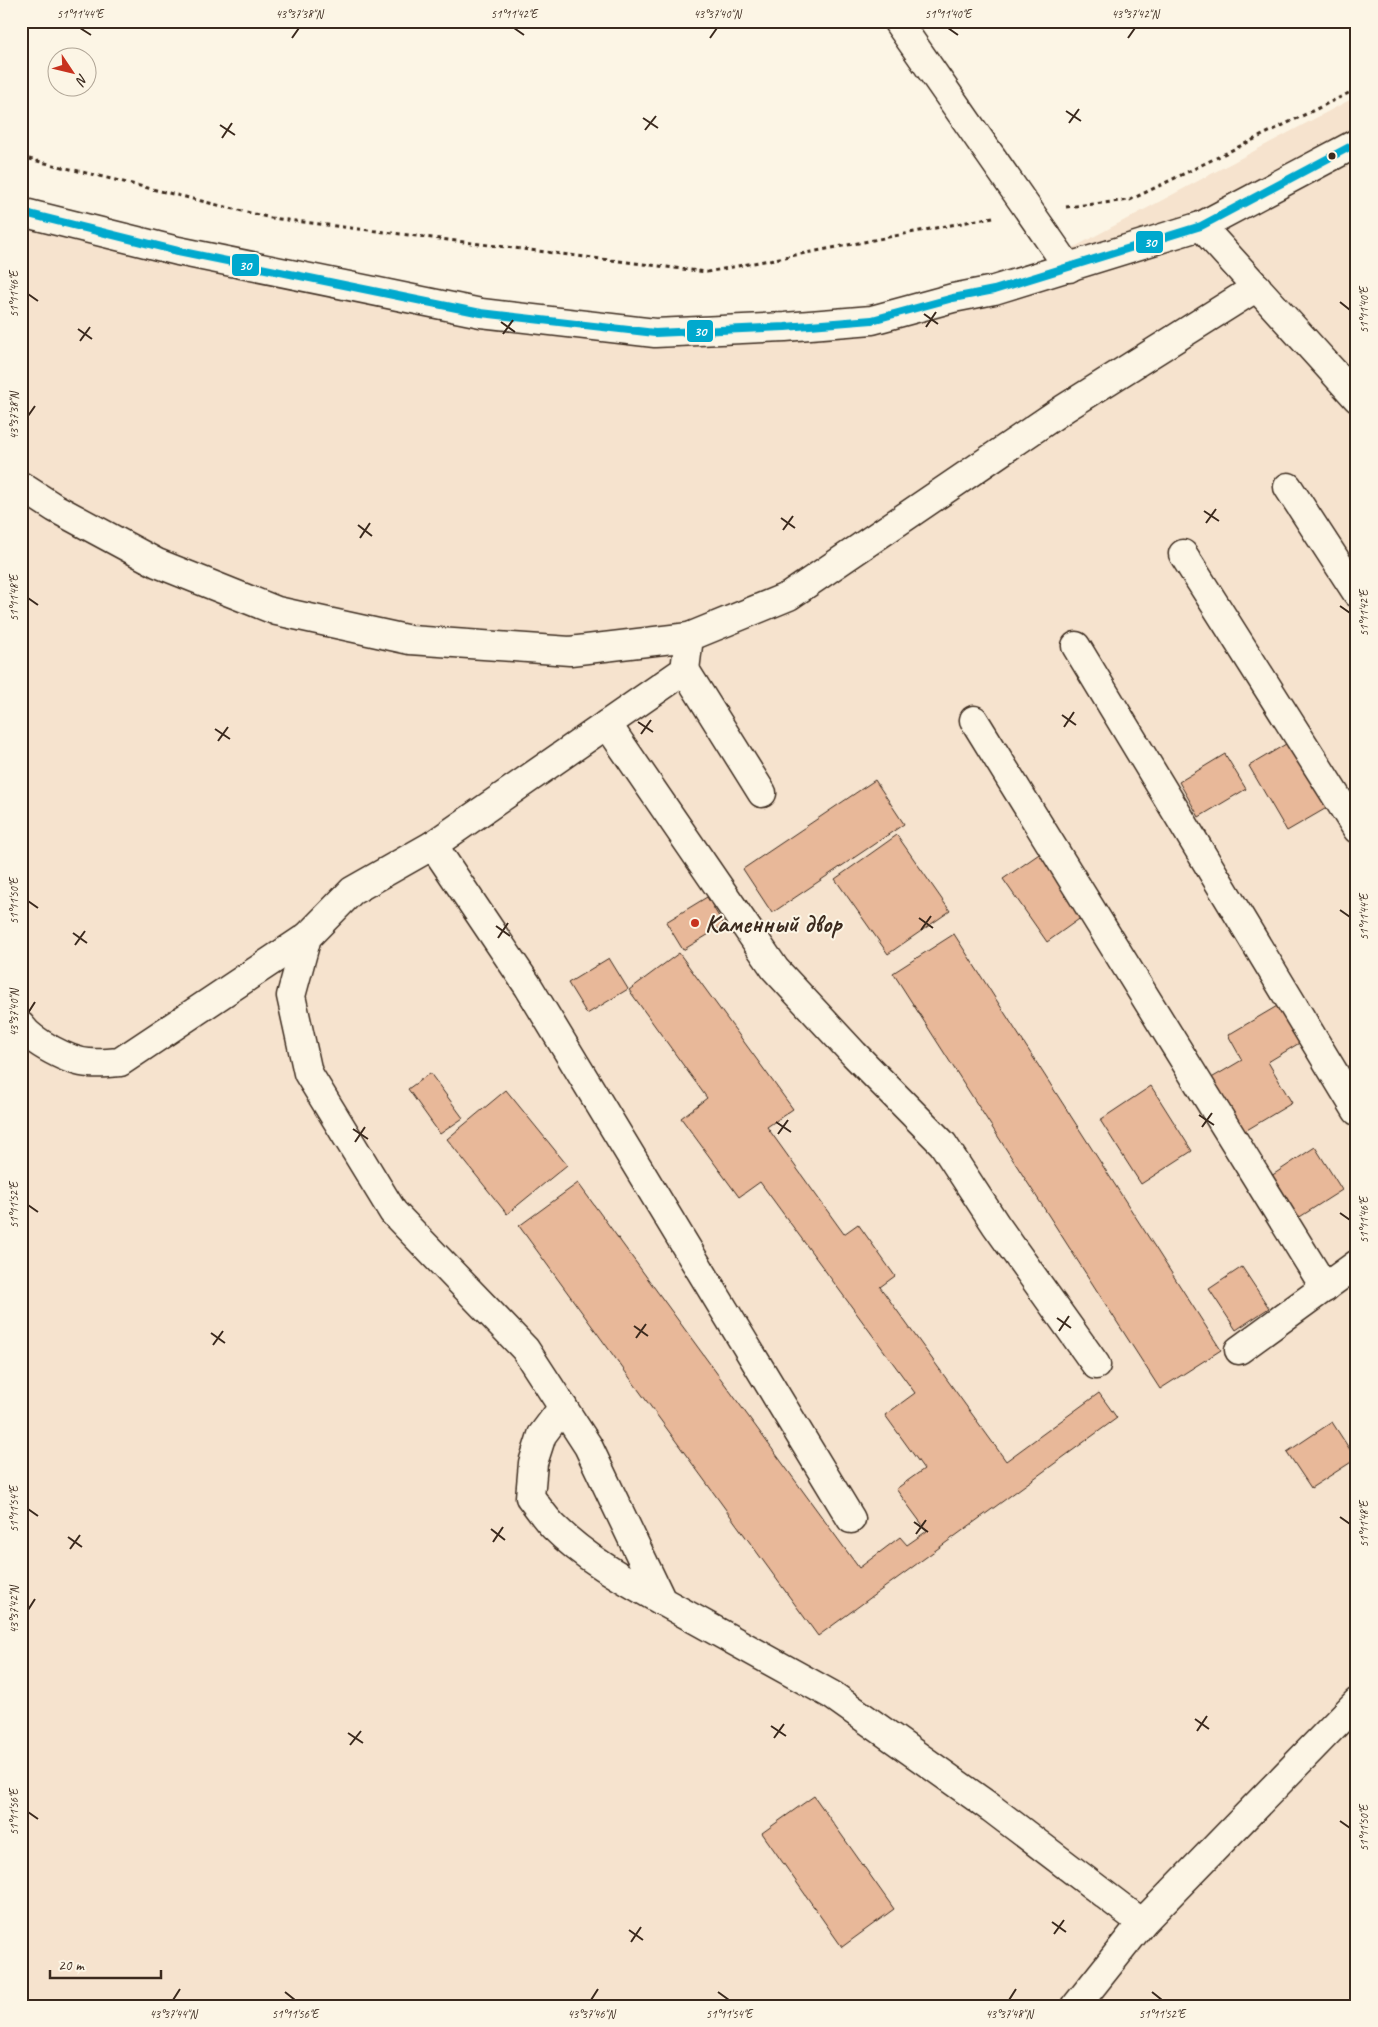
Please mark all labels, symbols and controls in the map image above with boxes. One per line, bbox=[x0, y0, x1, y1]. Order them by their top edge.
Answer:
text: 51°11'44"E bbox=[57, 6, 105, 22]
text: 43°37'38"N bbox=[275, 6, 324, 22]
text: 51°11'42"E bbox=[491, 6, 539, 22]
text: 43°37'40"N bbox=[693, 6, 742, 22]
text: 51°11'40"E bbox=[925, 6, 973, 22]
text: 43°37'42"N bbox=[1111, 6, 1160, 22]
north arrow bbox=[48, 48, 98, 98]
text: N bbox=[71, 71, 92, 90]
unlabelled marker bbox=[1327, 151, 1337, 161]
line badge: 30 bbox=[1135, 230, 1164, 254]
text: 30 bbox=[1144, 234, 1158, 251]
line badge: 30 bbox=[231, 253, 260, 277]
text: 30 bbox=[239, 257, 253, 274]
text: 51°11'46"E bbox=[6, 269, 22, 317]
text: 51°11'40"E bbox=[1356, 285, 1372, 333]
line badge: 30 bbox=[686, 319, 714, 343]
text: 30 bbox=[694, 323, 708, 340]
text: 43°37'38"N bbox=[6, 391, 22, 440]
text: 51°11'48"E bbox=[6, 573, 22, 621]
text: 51°11'42"E bbox=[1356, 588, 1372, 636]
text: 51°11'50"E bbox=[6, 876, 22, 924]
text: 51°11'44"E bbox=[1356, 892, 1372, 940]
place label: Каменный двор bbox=[705, 908, 843, 940]
marker: Каменный двор bbox=[689, 917, 701, 929]
text: 43°37'40"N bbox=[6, 988, 22, 1037]
text: 51°11'52"E bbox=[6, 1180, 22, 1228]
text: 51°11'46"E bbox=[1356, 1195, 1372, 1243]
text: 51°11'54"E bbox=[6, 1484, 22, 1532]
text: 51°11'48"E bbox=[1356, 1499, 1372, 1547]
text: 43°37'42"N bbox=[6, 1585, 22, 1634]
text: 51°11'56"E bbox=[6, 1787, 22, 1835]
text: 51°11'50"E bbox=[1356, 1803, 1372, 1851]
scale bar bbox=[50, 1947, 161, 1979]
text: 20 m bbox=[58, 1956, 85, 1975]
text: 43°37'44"N bbox=[149, 2006, 198, 2022]
text: 51°11'56"E bbox=[272, 2006, 320, 2022]
text: 43°37'46"N bbox=[567, 2006, 616, 2022]
text: 51°11'54"E bbox=[706, 2006, 754, 2022]
text: 43°37'48"N bbox=[985, 2006, 1034, 2022]
text: 51°11'52"E bbox=[1139, 2006, 1187, 2022]

